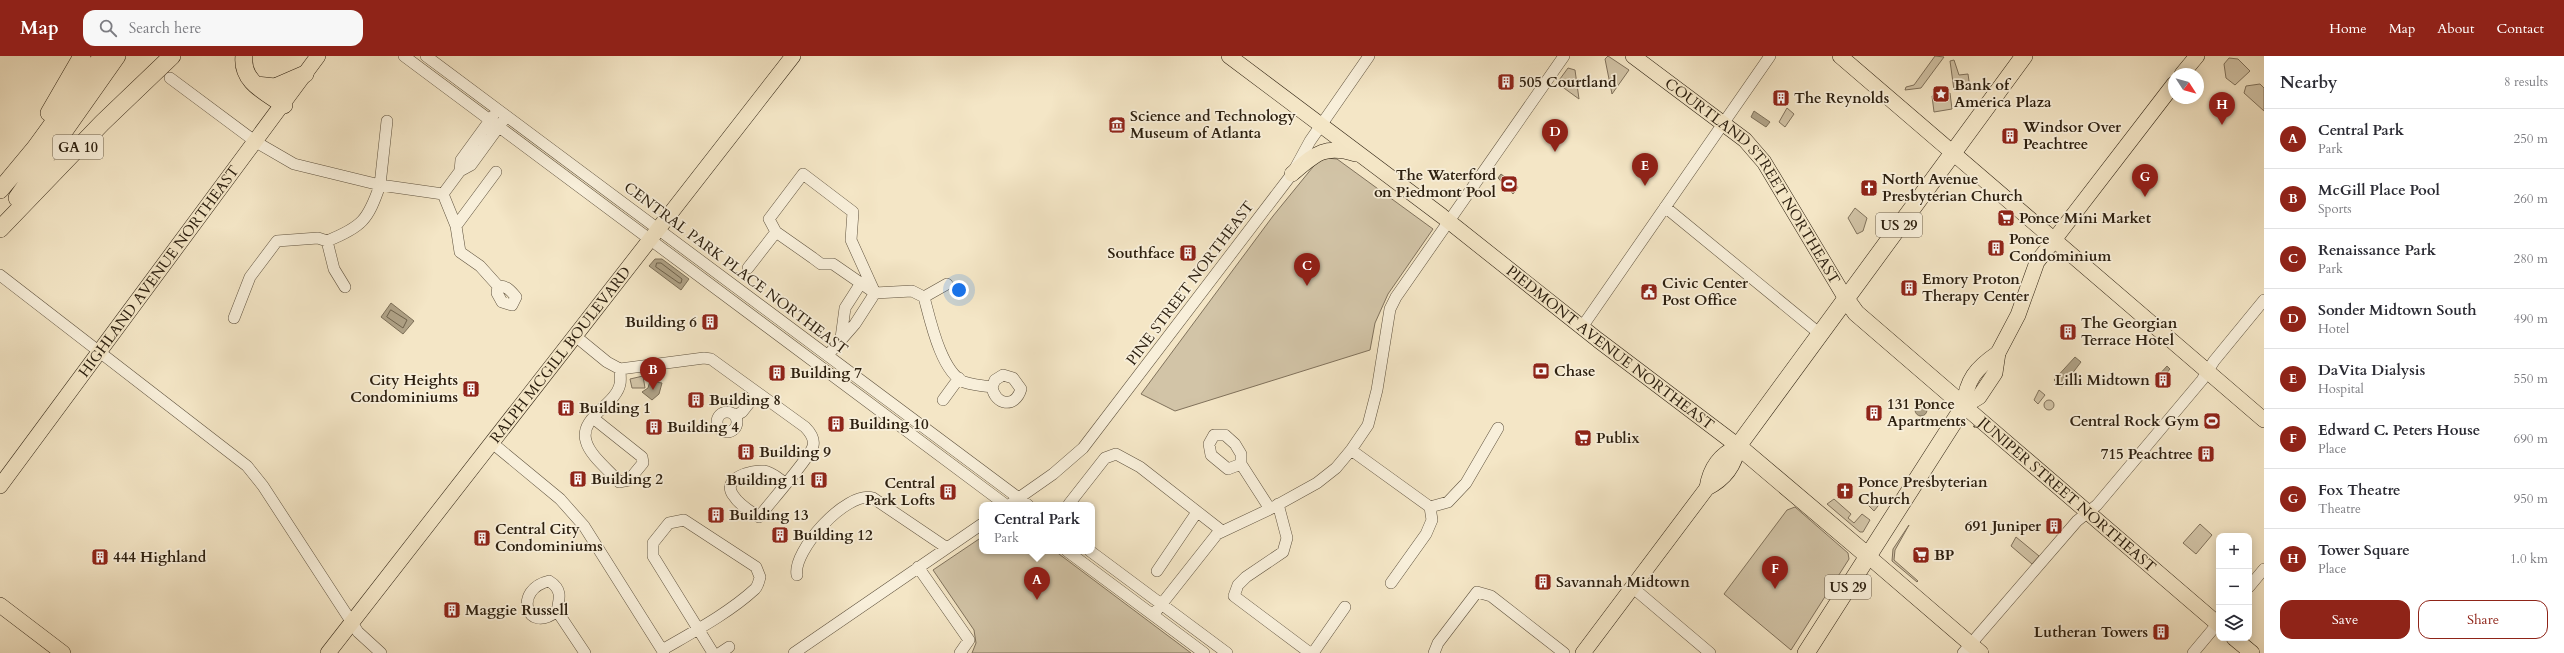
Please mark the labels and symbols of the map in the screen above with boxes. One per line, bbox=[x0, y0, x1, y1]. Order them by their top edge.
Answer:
north arrow bbox=[2168, 68, 2204, 104]
building icon: 505 Courtland bbox=[1496, 72, 1516, 92]
place label: 505 Courtland bbox=[1519, 72, 1617, 92]
street label: COURTLAND STREET NORTHEAST bbox=[1661, 73, 1845, 288]
place label: Bank of America Plaza bbox=[1954, 75, 2052, 112]
place icon: Bank of America Plaza bbox=[1931, 84, 1951, 104]
building icon: The Reynolds bbox=[1771, 88, 1791, 108]
place label: The Reynolds bbox=[1794, 88, 1889, 108]
pin: H bbox=[2209, 92, 2235, 125]
place label: Science and Technology Museum of Atlanta bbox=[1130, 106, 1296, 143]
museum icon: Science and Technology Museum of Atlanta bbox=[1107, 115, 1127, 135]
place label: Windsor Over Peachtree bbox=[2022, 117, 2122, 154]
pin: D bbox=[1542, 119, 1568, 152]
building icon: Windsor Over Peachtree bbox=[2000, 126, 2020, 146]
road number: GA 10 bbox=[53, 135, 103, 159]
pin: E bbox=[1632, 153, 1658, 186]
street label: HIGHLAND AVENUE NORTHEAST bbox=[74, 162, 244, 381]
pin: G bbox=[2132, 164, 2158, 197]
place label: The Waterford on Piedmont Pool bbox=[1374, 165, 1497, 202]
place label: North Avenue Presbyterian Church bbox=[1882, 169, 2024, 206]
sports icon: The Waterford on Piedmont Pool bbox=[1499, 174, 1519, 194]
street label: CENTRAL PARK PLACE NORTHEAST bbox=[620, 177, 852, 359]
church icon: North Avenue Presbyterian Church bbox=[1859, 178, 1879, 198]
street label: PINE STREET NORTHEAST bbox=[1122, 197, 1258, 369]
supermarket icon: Ponce Mini Market bbox=[1996, 208, 2016, 228]
place label: Ponce Mini Market bbox=[2019, 208, 2152, 228]
road number: US 29 bbox=[1876, 213, 1922, 237]
place label: Ponce Condominium bbox=[2009, 229, 2111, 266]
building icon: Ponce Condominium bbox=[1986, 238, 2006, 258]
place label: Southface bbox=[1108, 243, 1175, 263]
building icon: Southface bbox=[1178, 243, 1198, 263]
pin: C bbox=[1294, 253, 1320, 286]
street label: PIEDMONT AVENUE NORTHEAST bbox=[1502, 261, 1718, 434]
street label: RALPH MCGILL BOULEVARD bbox=[485, 262, 635, 447]
place label: Emory Proton Therapy Center bbox=[1922, 269, 2030, 306]
place label: Civic Center Post Office bbox=[1662, 273, 1749, 310]
building icon: Emory Proton Therapy Center bbox=[1899, 278, 1919, 298]
your location bbox=[949, 280, 969, 300]
public building icon: Civic Center Post Office bbox=[1639, 282, 1659, 302]
place label: Building 6 bbox=[625, 312, 697, 332]
building icon: Building 6 bbox=[700, 312, 720, 332]
place label: The Georgian Terrace Hotel bbox=[2081, 313, 2178, 350]
building icon: The Georgian Terrace Hotel bbox=[2058, 322, 2078, 342]
pin: B bbox=[640, 357, 666, 390]
bank icon: Chase bbox=[1531, 361, 1551, 381]
place label: Chase bbox=[1554, 361, 1595, 381]
building icon: Building 7 bbox=[767, 363, 787, 383]
place label: Building 7 bbox=[790, 363, 862, 383]
place label: City Heights Condominiums bbox=[350, 370, 458, 407]
place label: Lilli Midtown bbox=[2055, 370, 2150, 390]
building icon: Lilli Midtown bbox=[2153, 370, 2173, 390]
building icon: City Heights Condominiums bbox=[461, 379, 481, 399]
building icon: Building 8 bbox=[686, 390, 706, 410]
place label: Building 8 bbox=[709, 390, 781, 410]
place label: 131 Ponce Apartments bbox=[1887, 394, 1966, 431]
building icon: Building 1 bbox=[556, 398, 576, 418]
place label: Building 1 bbox=[579, 398, 651, 418]
building icon: 131 Ponce Apartments bbox=[1864, 403, 1884, 423]
street label: JUNIPER STREET NORTHEAST bbox=[1972, 411, 2160, 577]
place label: Central Rock Gym bbox=[2069, 411, 2199, 431]
sports icon: Central Rock Gym bbox=[2202, 411, 2222, 431]
building icon: Building 10 bbox=[826, 414, 846, 434]
place label: Building 10 bbox=[849, 414, 929, 434]
building icon: Building 4 bbox=[644, 417, 664, 437]
place label: Building 4 bbox=[667, 417, 739, 437]
supermarket icon: Publix bbox=[1573, 428, 1593, 448]
place label: Publix bbox=[1596, 428, 1640, 448]
building icon: Building 9 bbox=[736, 442, 756, 462]
place label: Building 9 bbox=[759, 442, 831, 462]
place label: 715 Peachtree bbox=[2101, 444, 2193, 464]
building icon: 715 Peachtree bbox=[2196, 444, 2216, 464]
building icon: Building 2 bbox=[568, 469, 588, 489]
place label: Building 2 bbox=[591, 469, 663, 489]
place label: Building 11 bbox=[726, 470, 806, 490]
building icon: Building 11 bbox=[809, 470, 829, 490]
place label: Ponce Presbyterian Church bbox=[1858, 472, 1988, 509]
place label: Central Park Lofts bbox=[865, 473, 936, 510]
church icon: Ponce Presbyterian Church bbox=[1835, 481, 1855, 501]
building icon: Central Park Lofts bbox=[938, 482, 958, 502]
building icon: Building 13 bbox=[706, 505, 726, 525]
place label: Building 13 bbox=[729, 505, 809, 525]
place label: 691 Juniper bbox=[1965, 516, 2042, 536]
building icon: 691 Juniper bbox=[2044, 516, 2064, 536]
place label: Central City Condominiums bbox=[495, 519, 603, 556]
building icon: Building 12 bbox=[770, 525, 790, 545]
place label: Building 12 bbox=[793, 525, 873, 545]
building icon: Central City Condominiums bbox=[472, 528, 492, 548]
supermarket icon: BP bbox=[1911, 545, 1931, 565]
place label: BP bbox=[1934, 545, 1954, 565]
building icon: 444 Highland bbox=[90, 547, 110, 567]
place label: 444 Highland bbox=[113, 547, 207, 567]
pin: F bbox=[1762, 556, 1788, 589]
pin: A bbox=[1024, 567, 1050, 600]
building icon: Savannah Midtown bbox=[1533, 572, 1553, 592]
place label: Savannah Midtown bbox=[1556, 572, 1690, 592]
road number: US 29 bbox=[1825, 575, 1871, 599]
building icon: Maggie Russell bbox=[442, 600, 462, 620]
place label: Maggie Russell bbox=[465, 600, 569, 620]
place label: Lutheran Towers bbox=[2034, 622, 2148, 642]
building icon: Lutheran Towers bbox=[2151, 622, 2171, 642]

